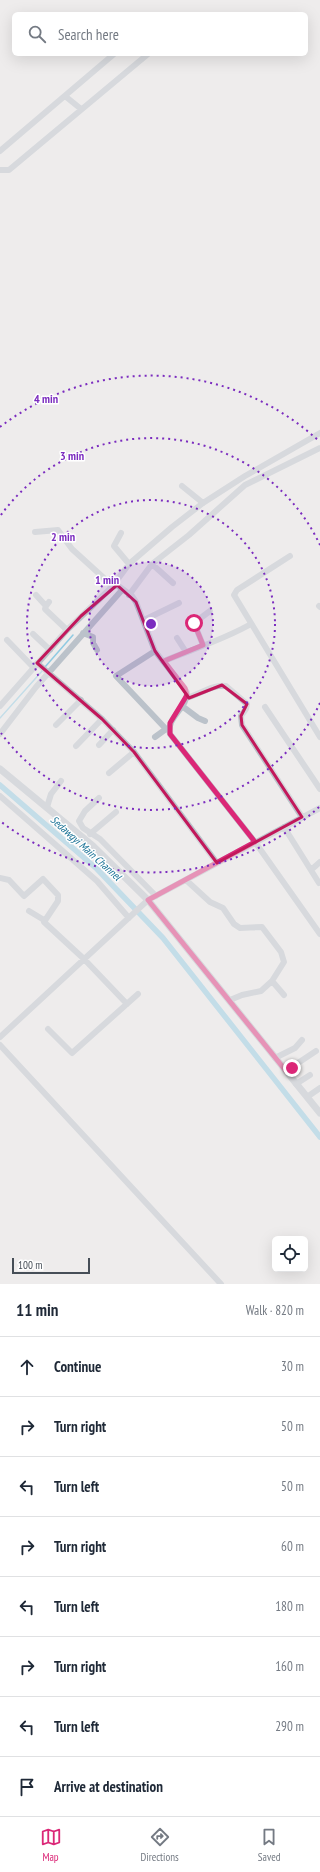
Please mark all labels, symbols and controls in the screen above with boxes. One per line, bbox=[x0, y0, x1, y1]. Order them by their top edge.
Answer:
search box bbox=[12, 12, 308, 56]
icon: search bbox=[26, 23, 48, 45]
text: Search here bbox=[58, 25, 119, 44]
text: 4 min bbox=[34, 391, 58, 406]
text: 3 min bbox=[60, 448, 84, 463]
text: 2 min bbox=[51, 529, 75, 544]
text: 1 min bbox=[95, 572, 119, 587]
route start bbox=[185, 614, 203, 632]
centre of rings bbox=[144, 617, 158, 631]
water label: Sedawgyi Main Channel bbox=[48, 813, 125, 884]
route end bbox=[283, 1059, 301, 1077]
map controls bbox=[272, 1236, 308, 1272]
button: locate bbox=[272, 1236, 308, 1272]
scale bar bbox=[12, 1256, 90, 1275]
text: 100 m bbox=[18, 1258, 42, 1272]
text: 11 min bbox=[16, 1299, 58, 1321]
text: Walk · 820 m bbox=[246, 1302, 304, 1319]
icon: ahead bbox=[16, 1356, 38, 1378]
text: Continue bbox=[54, 1357, 101, 1376]
text: 30 m bbox=[281, 1358, 304, 1375]
icon: right bbox=[16, 1416, 38, 1438]
text: Turn right bbox=[54, 1417, 106, 1436]
text: 50 m bbox=[281, 1418, 304, 1435]
icon: left bbox=[16, 1476, 38, 1498]
text: Turn left bbox=[54, 1477, 99, 1496]
text: 50 m bbox=[281, 1478, 304, 1495]
icon: right bbox=[16, 1536, 38, 1558]
text: Turn right bbox=[54, 1537, 106, 1556]
text: 60 m bbox=[281, 1538, 304, 1555]
icon: left bbox=[16, 1596, 38, 1618]
text: Turn left bbox=[54, 1597, 99, 1616]
text: 180 m bbox=[275, 1598, 304, 1615]
icon: right bbox=[16, 1656, 38, 1678]
text: Turn right bbox=[54, 1657, 106, 1676]
text: 160 m bbox=[275, 1658, 304, 1675]
icon: left bbox=[16, 1716, 38, 1738]
text: Turn left bbox=[54, 1717, 99, 1736]
text: 290 m bbox=[275, 1718, 304, 1735]
icon: arrive bbox=[16, 1776, 38, 1798]
text: Arrive at destination bbox=[54, 1777, 163, 1796]
tab: Map bbox=[40, 1826, 62, 1864]
tab: Directions bbox=[141, 1826, 179, 1864]
tab: Saved bbox=[258, 1826, 280, 1864]

